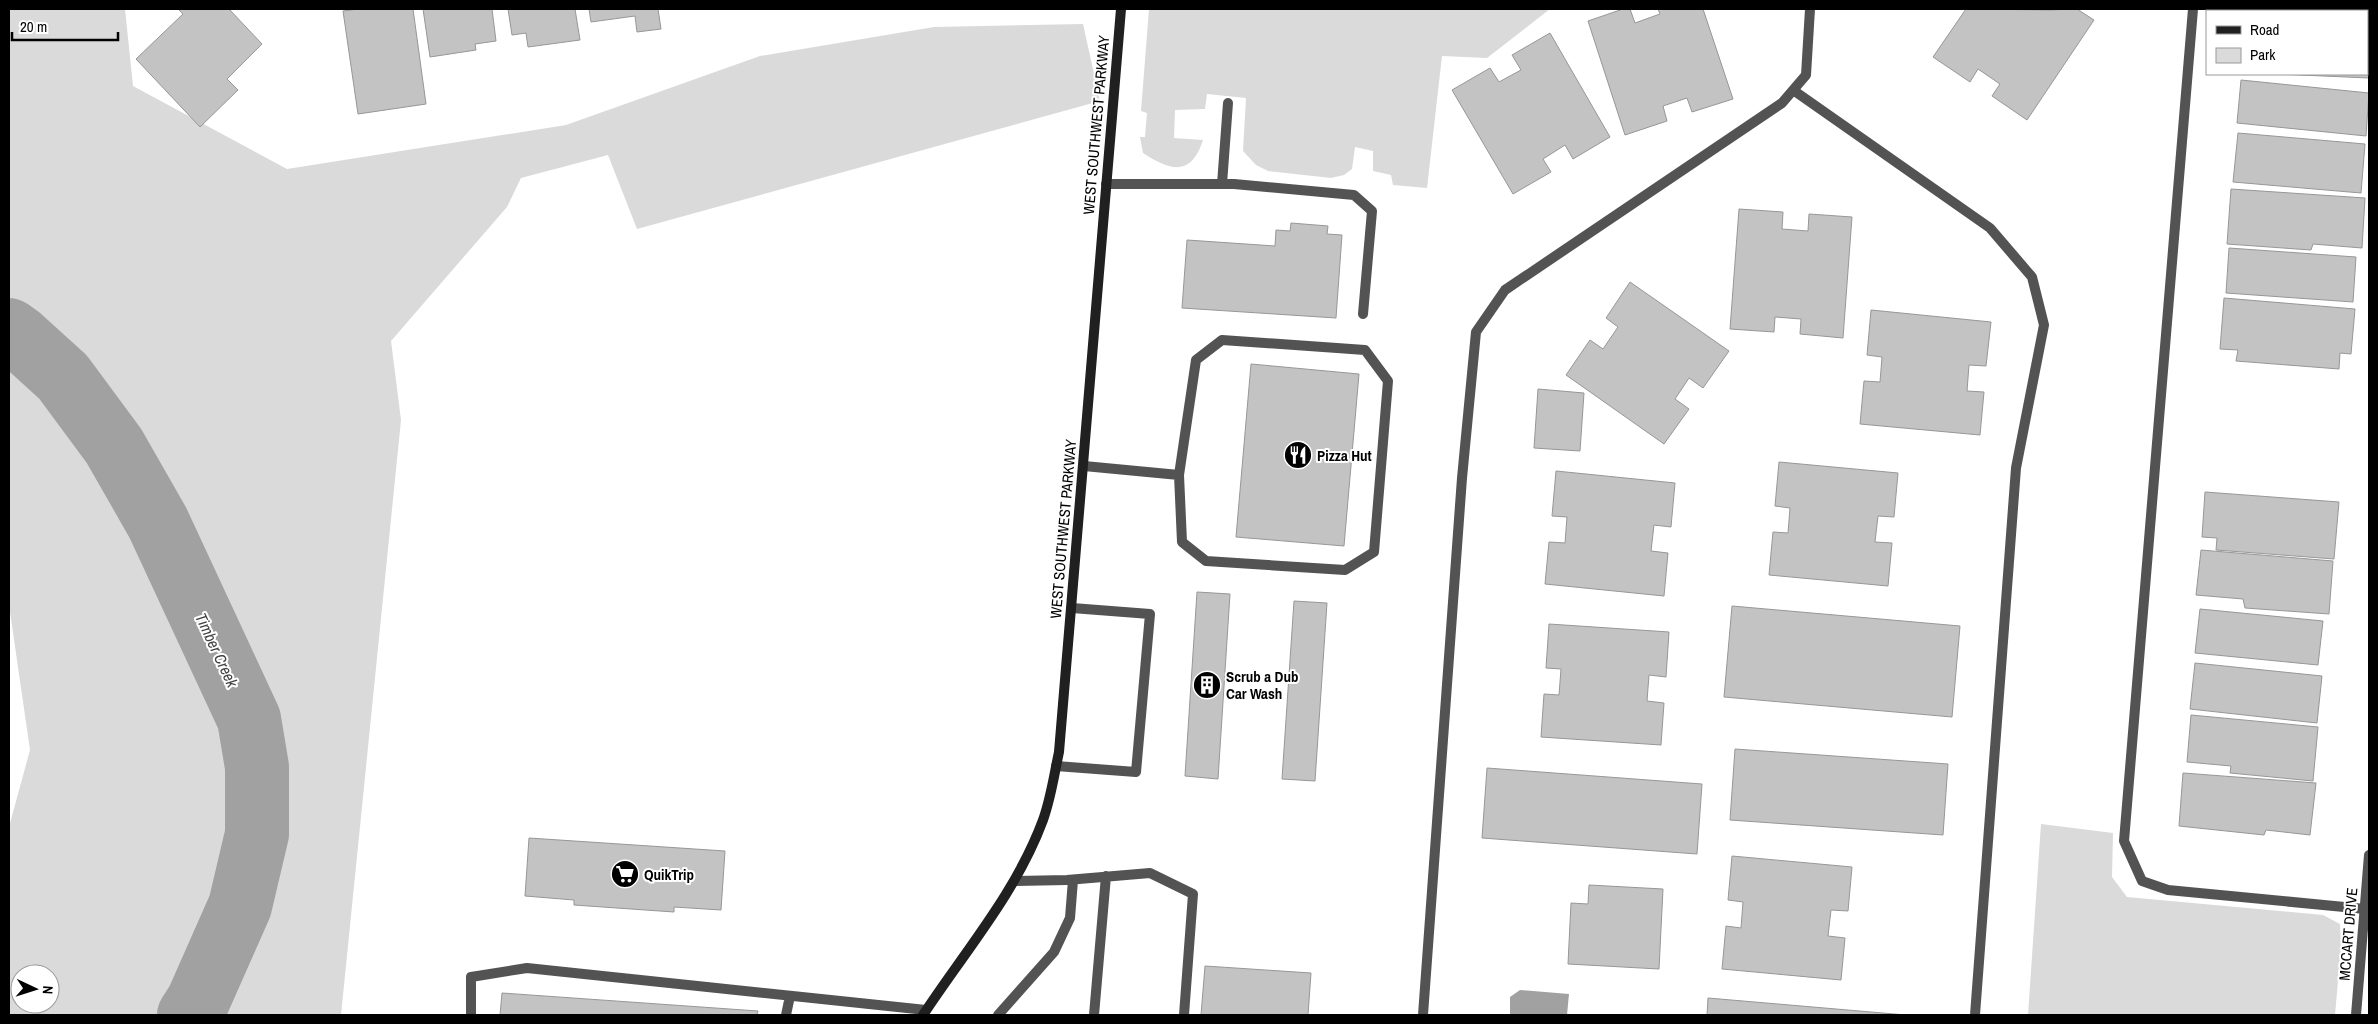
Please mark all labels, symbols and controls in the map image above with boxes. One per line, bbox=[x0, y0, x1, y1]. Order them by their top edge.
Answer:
scale bar bbox=[12, 10, 119, 42]
legend bbox=[2206, 10, 2368, 75]
text: 20 m bbox=[20, 16, 47, 37]
text: Road bbox=[2250, 19, 2279, 40]
street label: WEST SOUTHWEST PARKWAY bbox=[1078, 34, 1114, 215]
text: Park bbox=[2250, 44, 2276, 65]
street label: WEST SOUTHWEST PARKWAY bbox=[1045, 438, 1081, 619]
restaurant icon: Pizza Hut bbox=[1283, 440, 1313, 470]
place label: Pizza Hut bbox=[1317, 445, 1372, 466]
water label: Timber Creek bbox=[190, 609, 244, 691]
place label: Scrub a Dub Car Wash bbox=[1226, 666, 1298, 704]
building icon: Scrub a Dub Car Wash bbox=[1192, 670, 1222, 700]
supermarket icon: QuikTrip bbox=[610, 859, 640, 889]
place label: QuikTrip bbox=[644, 864, 694, 885]
street label: MCCART DRIVE bbox=[2333, 887, 2363, 981]
north arrow bbox=[10, 964, 60, 1014]
text: N bbox=[39, 985, 57, 995]

